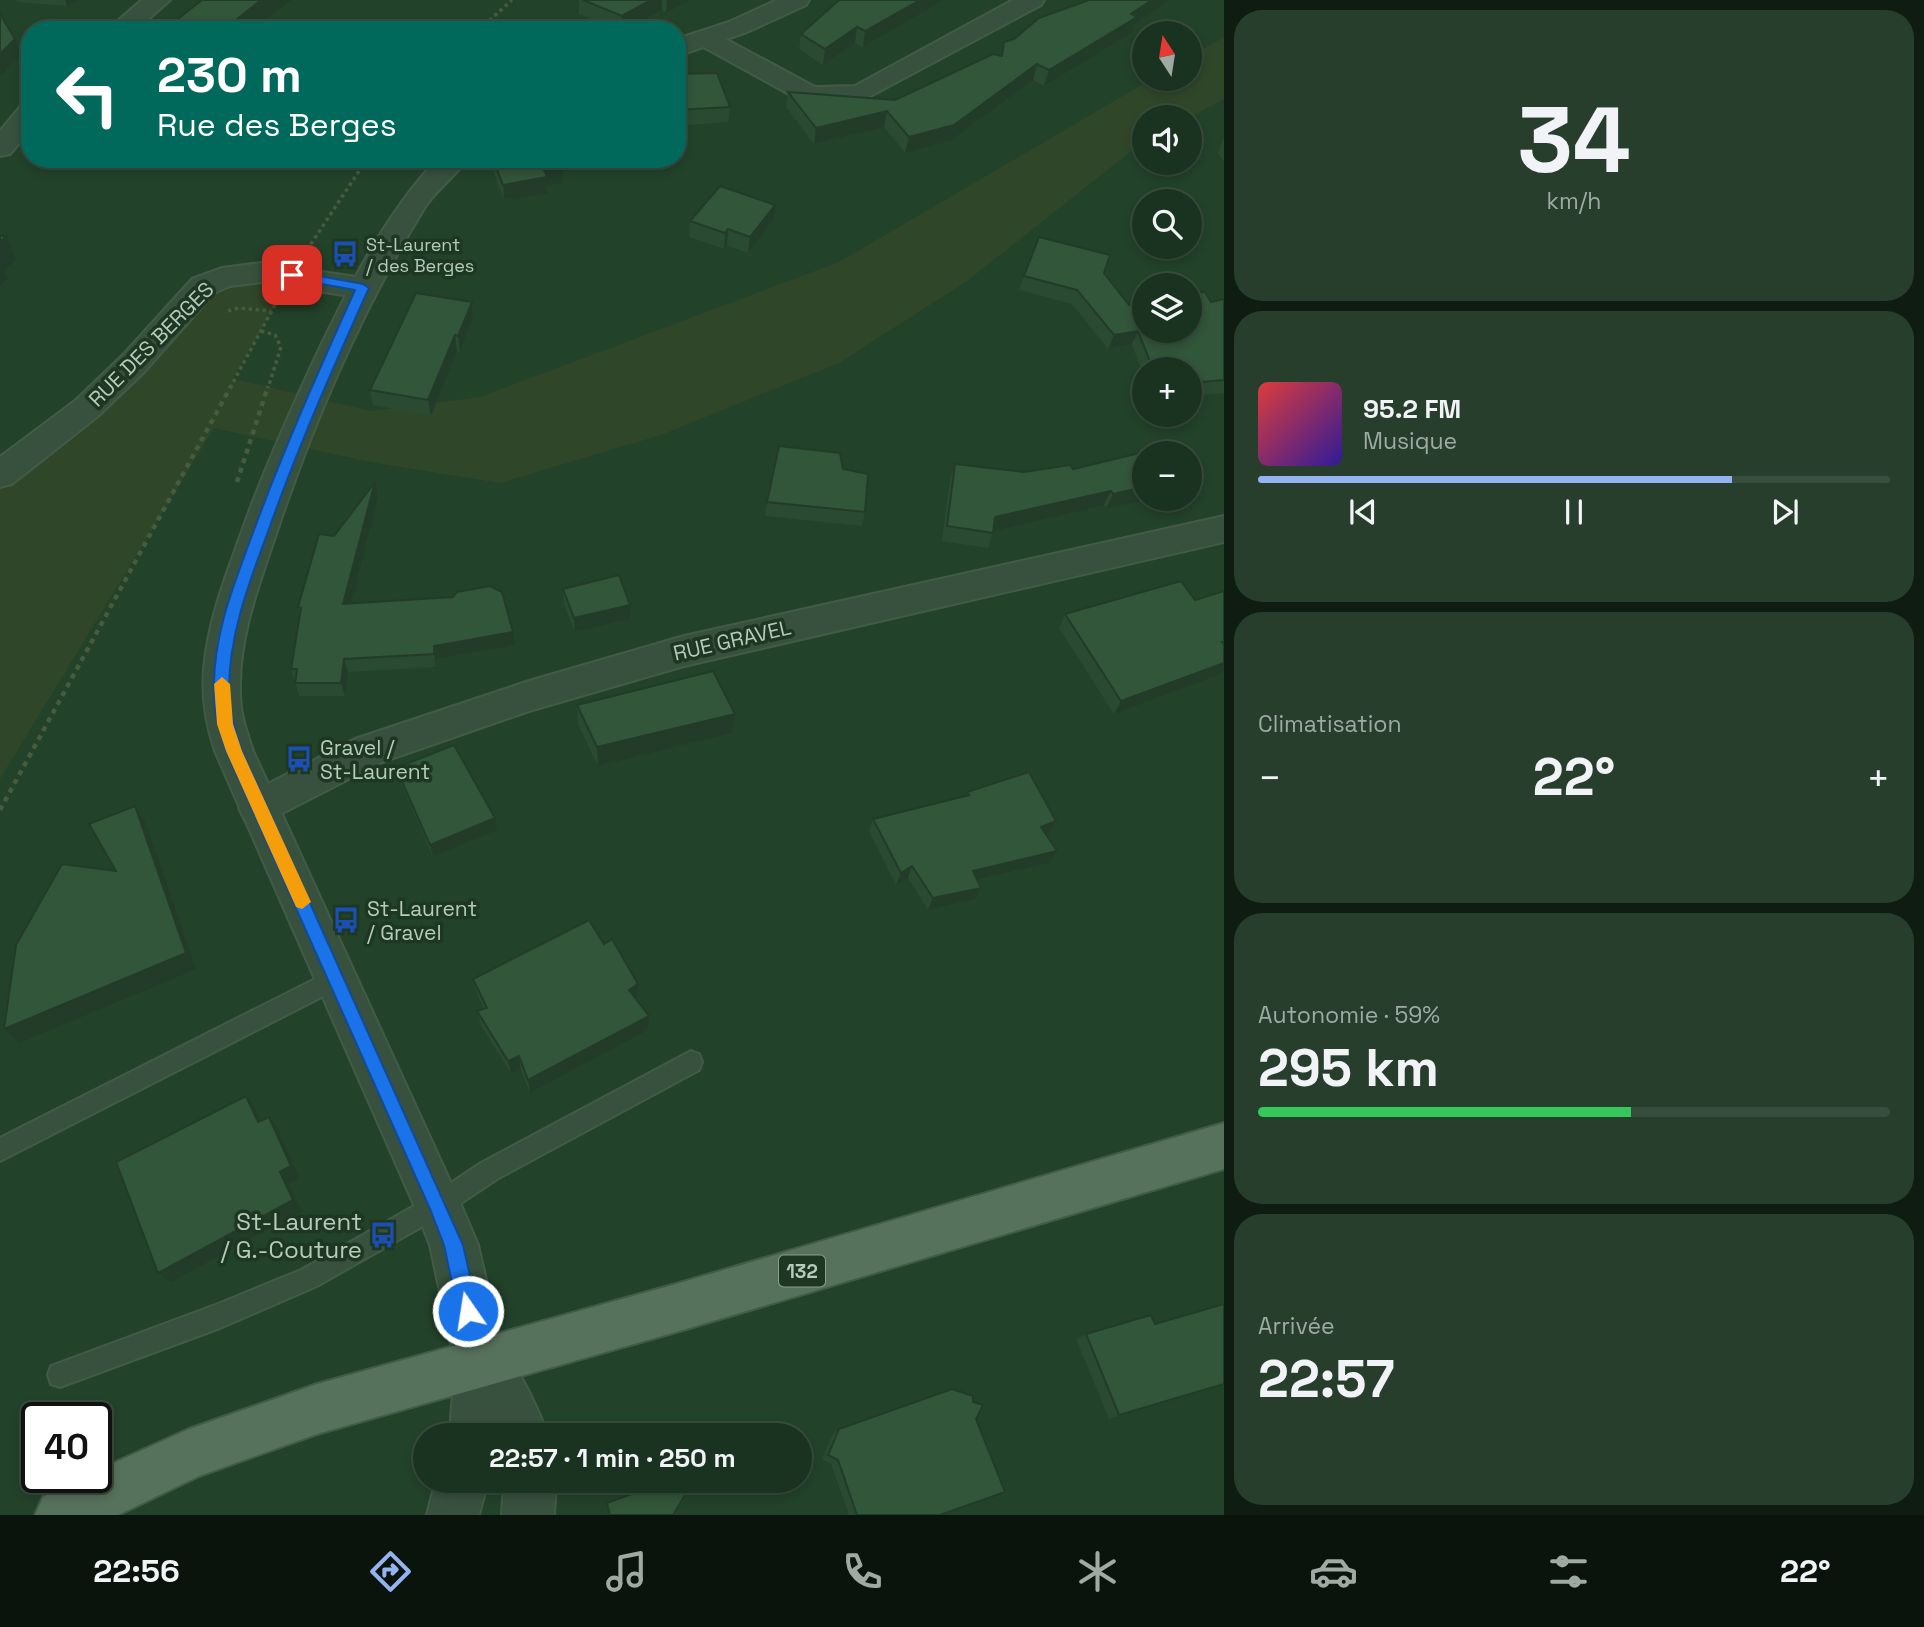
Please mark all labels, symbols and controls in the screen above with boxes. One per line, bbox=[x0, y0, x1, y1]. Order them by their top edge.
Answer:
north arrow bbox=[1132, 21, 1202, 91]
map controls bbox=[1132, 21, 1202, 511]
text: 230 m bbox=[157, 44, 302, 106]
icon: left bbox=[42, 49, 133, 140]
text: 34 bbox=[1517, 82, 1631, 199]
text: Rue des Berges bbox=[157, 105, 397, 145]
button: sound bbox=[1132, 105, 1202, 175]
text: km/h bbox=[1547, 186, 1601, 216]
button: search bbox=[1132, 189, 1202, 259]
place label: St-Laurent / des Berges bbox=[366, 233, 474, 277]
bus stop icon: St-Laurent / des Berges bbox=[330, 239, 360, 269]
pin bbox=[262, 245, 322, 305]
icon: arrive bbox=[273, 256, 311, 294]
button: layers bbox=[1132, 273, 1202, 343]
street label: RUE DES BERGES bbox=[83, 276, 219, 412]
button: + bbox=[1132, 357, 1202, 427]
text: 95.2 FM bbox=[1363, 392, 1461, 426]
text: Musique bbox=[1363, 426, 1457, 456]
button: − bbox=[1132, 441, 1202, 511]
icon: previous bbox=[1344, 493, 1382, 531]
icon: pause bbox=[1555, 493, 1593, 531]
icon: next bbox=[1766, 493, 1804, 531]
street label: RUE GRAVEL bbox=[671, 613, 793, 667]
text: Climatisation bbox=[1258, 709, 1402, 739]
place label: Gravel / St-Laurent bbox=[320, 734, 430, 785]
bus stop icon: Gravel / St-Laurent bbox=[284, 744, 314, 774]
text: 22° bbox=[1533, 744, 1615, 810]
text: − bbox=[1258, 754, 1282, 802]
text: + bbox=[1866, 754, 1890, 802]
place label: St-Laurent / Gravel bbox=[367, 895, 477, 946]
bus stop icon: St-Laurent / Gravel bbox=[331, 905, 361, 935]
text: Autonomie · 59% bbox=[1258, 1000, 1440, 1030]
text: 295 km bbox=[1258, 1035, 1439, 1101]
place label: St-Laurent / G.-Couture bbox=[221, 1206, 362, 1265]
bus stop icon: St-Laurent / G.-Couture bbox=[368, 1220, 398, 1250]
road number: 132 bbox=[779, 1256, 825, 1287]
position arrow bbox=[431, 1274, 505, 1348]
text: Arrivée bbox=[1258, 1311, 1335, 1341]
text: 22:57 bbox=[1258, 1346, 1395, 1412]
speed limit sign: 40 bbox=[21, 1402, 112, 1493]
text: 22:57 · 1 min · 250 m bbox=[489, 1441, 736, 1475]
icon: directions bbox=[366, 1547, 415, 1596]
icon: music bbox=[602, 1547, 651, 1596]
icon: phone bbox=[838, 1547, 887, 1596]
icon: climate bbox=[1073, 1547, 1122, 1596]
icon: car bbox=[1309, 1547, 1358, 1596]
icon: filters bbox=[1544, 1547, 1593, 1596]
text: 22:56 bbox=[93, 1551, 180, 1591]
text: 22° bbox=[1780, 1551, 1831, 1591]

